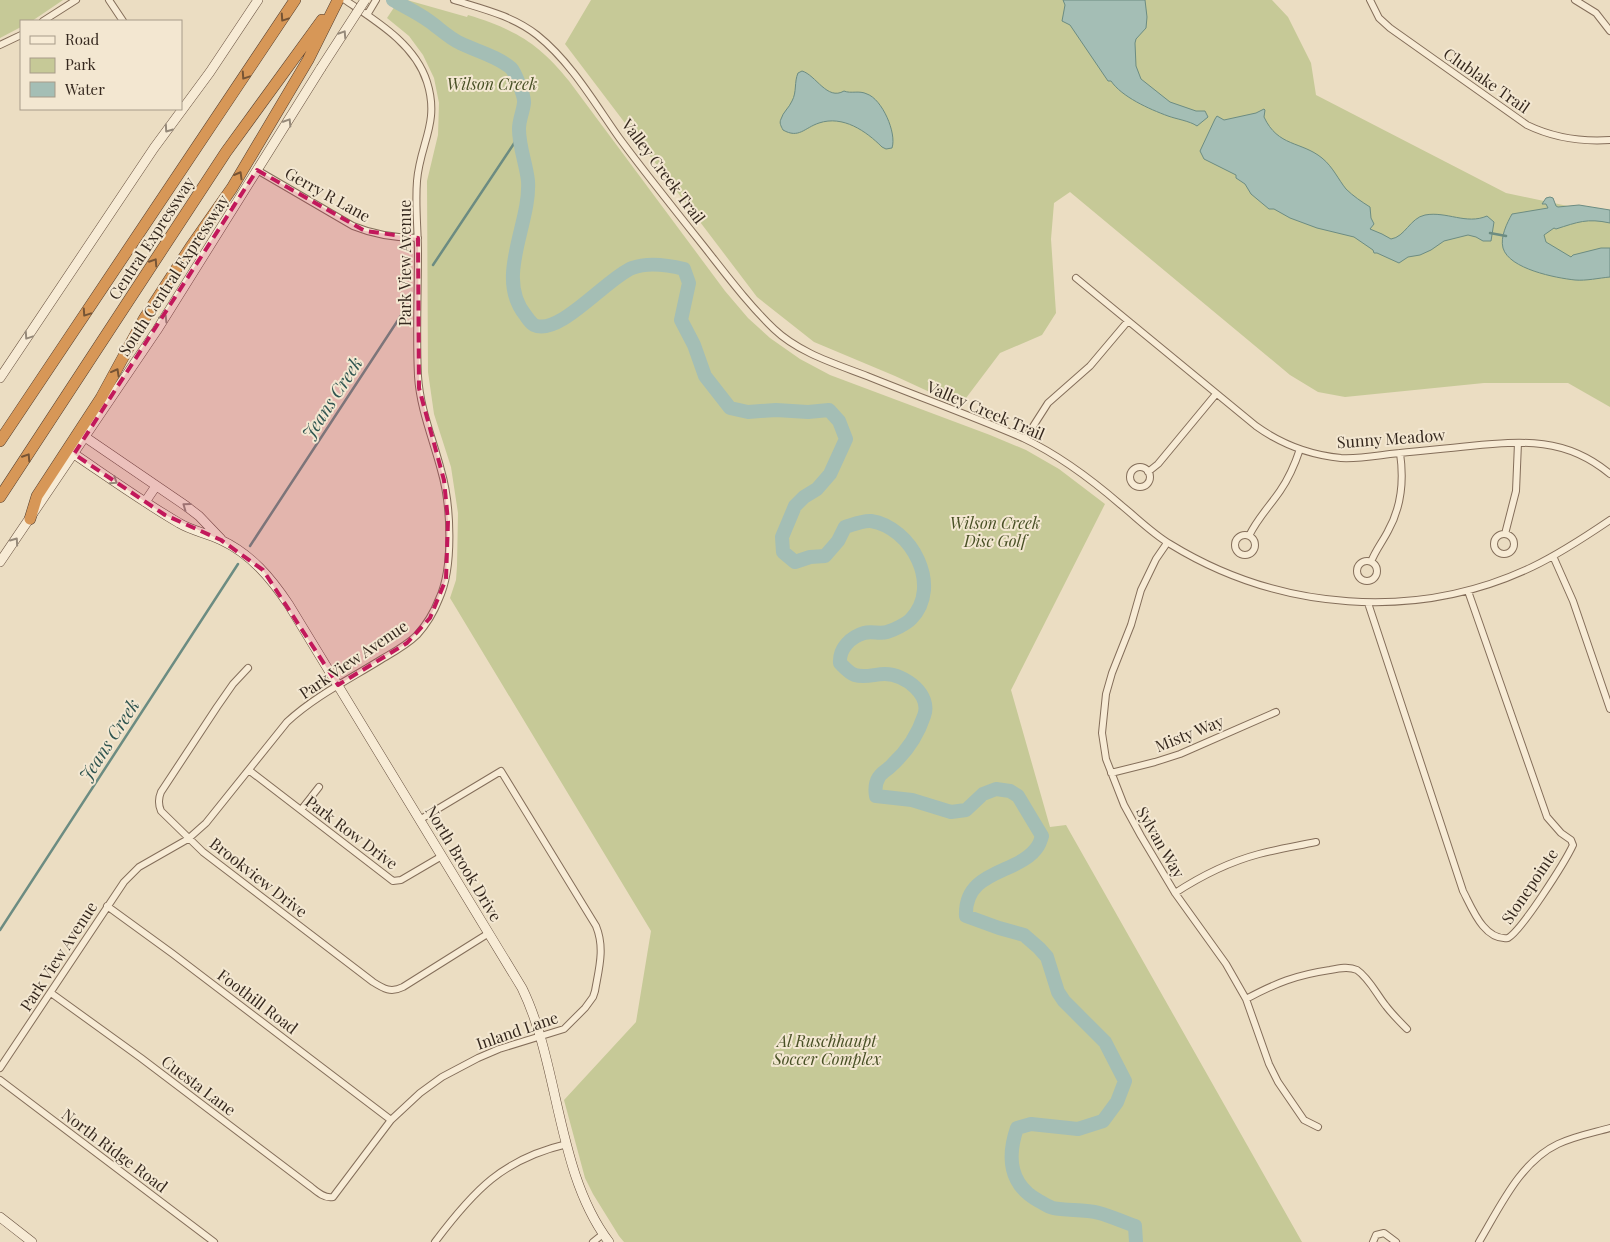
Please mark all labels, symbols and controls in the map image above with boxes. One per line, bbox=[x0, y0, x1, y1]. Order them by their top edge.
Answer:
one-way arrow bbox=[280, 12, 290, 21]
legend bbox=[20, 20, 182, 110]
text: Road bbox=[65, 29, 99, 49]
one-way arrow bbox=[337, 30, 346, 40]
street label: Clublake Trail bbox=[1440, 43, 1535, 118]
text: Park bbox=[65, 54, 97, 74]
one-way arrow bbox=[241, 71, 251, 80]
park label: Wilson Creek bbox=[447, 73, 537, 94]
text: Water bbox=[64, 79, 105, 99]
street label: Valley Creek Trail bbox=[617, 114, 711, 228]
one-way arrow bbox=[281, 118, 291, 127]
one-way arrow bbox=[165, 123, 174, 133]
street label: Gerry R Lane bbox=[282, 162, 374, 226]
street label: Central Expressway bbox=[103, 172, 199, 304]
one-way arrow bbox=[233, 172, 243, 181]
street label: South Central Expressway bbox=[113, 190, 233, 360]
street label: Park View Avenue bbox=[394, 200, 415, 326]
one-way arrow bbox=[148, 258, 157, 268]
one-way arrow bbox=[83, 307, 92, 316]
one-way arrow bbox=[158, 315, 167, 324]
one-way arrow bbox=[24, 331, 34, 340]
water label: Jeans Creek bbox=[296, 352, 368, 444]
one-way arrow bbox=[110, 368, 120, 377]
street label: Valley Creek Trail bbox=[923, 375, 1049, 444]
street label: Sunny Meadow bbox=[1336, 424, 1447, 452]
one-way arrow bbox=[20, 453, 30, 462]
one-way arrow bbox=[108, 475, 118, 484]
one-way arrow bbox=[182, 503, 191, 512]
park label: Wilson Creek Disc Golf bbox=[950, 512, 1040, 551]
one-way arrow bbox=[9, 537, 18, 546]
street label: Park View Avenue bbox=[295, 615, 411, 703]
water label: Jeans Creek bbox=[73, 694, 145, 786]
street label: Misty Way bbox=[1152, 710, 1226, 756]
street label: Park Row Drive bbox=[301, 790, 403, 874]
street label: North Brook Drive bbox=[421, 801, 507, 925]
street label: Sylvan Way bbox=[1132, 802, 1190, 882]
street label: Brookview Drive bbox=[206, 832, 312, 922]
street label: Stonepointe bbox=[1496, 844, 1562, 928]
street label: Park View Avenue bbox=[15, 897, 101, 1015]
street label: Foothill Road bbox=[214, 964, 302, 1038]
street label: Inland Lane bbox=[473, 1006, 561, 1054]
park label: Al Ruschhaupt Soccer Complex bbox=[772, 1030, 882, 1069]
street label: Cuesta Lane bbox=[158, 1050, 240, 1120]
street label: North Ridge Road bbox=[58, 1103, 172, 1197]

